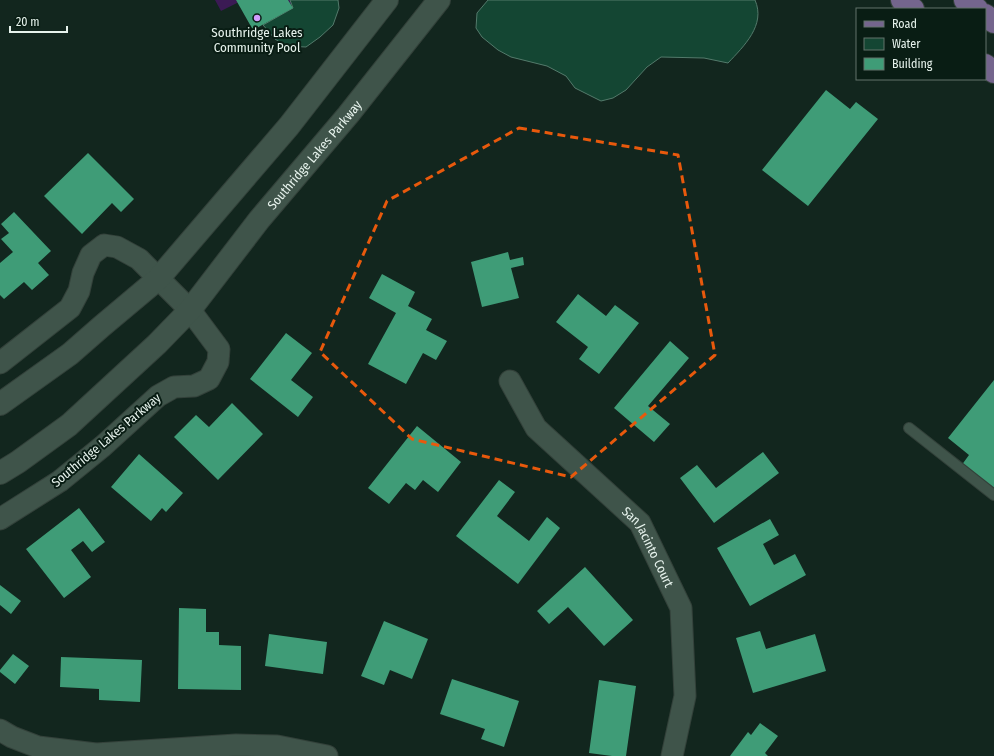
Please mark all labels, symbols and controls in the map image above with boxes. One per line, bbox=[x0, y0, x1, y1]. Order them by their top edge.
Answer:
scale bar bbox=[10, 8, 67, 34]
legend bbox=[856, 8, 986, 80]
marker: Southridge Lakes Community Pool bbox=[252, 13, 262, 23]
text: 20 m bbox=[16, 15, 40, 29]
text: Road bbox=[892, 17, 917, 31]
place label: Southridge Lakes Community Pool bbox=[211, 25, 303, 55]
text: Water bbox=[892, 37, 921, 51]
text: Building bbox=[892, 57, 933, 71]
street label: Southridge Lakes Parkway bbox=[264, 97, 364, 212]
street label: Southridge Lakes Parkway bbox=[48, 390, 164, 490]
street label: San Jacinto Court bbox=[619, 503, 677, 590]

